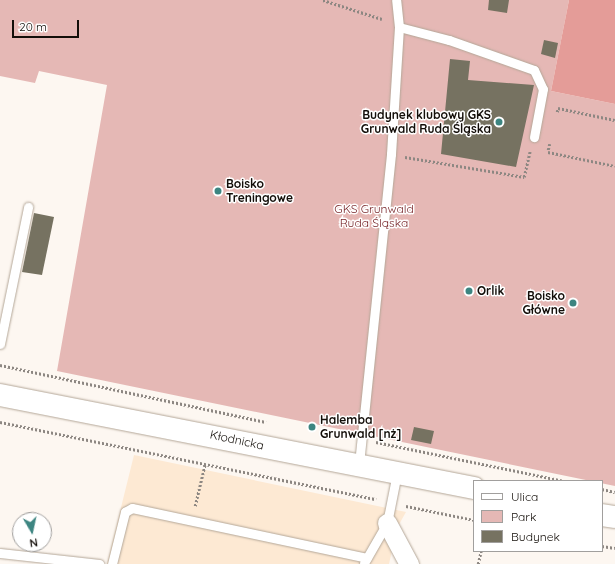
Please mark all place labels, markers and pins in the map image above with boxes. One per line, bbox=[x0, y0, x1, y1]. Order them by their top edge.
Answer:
place label: Budynek klubowy GKS Grunwald Ruda Śląska bbox=[361, 108, 491, 136]
marker: Budynek klubowy GKS Grunwald Ruda Śląska bbox=[494, 117, 504, 127]
place label: Boisko Treningowe bbox=[226, 177, 293, 205]
marker: Boisko Treningowe bbox=[213, 186, 223, 196]
place label: Orlik bbox=[477, 284, 504, 298]
marker: Orlik bbox=[464, 286, 474, 296]
place label: Boisko Główne bbox=[522, 289, 565, 317]
marker: Boisko Główne bbox=[568, 298, 578, 308]
place label: Halemba Grunwald [nż] bbox=[320, 413, 401, 441]
marker: Halemba Grunwald [nż] bbox=[307, 422, 317, 432]

